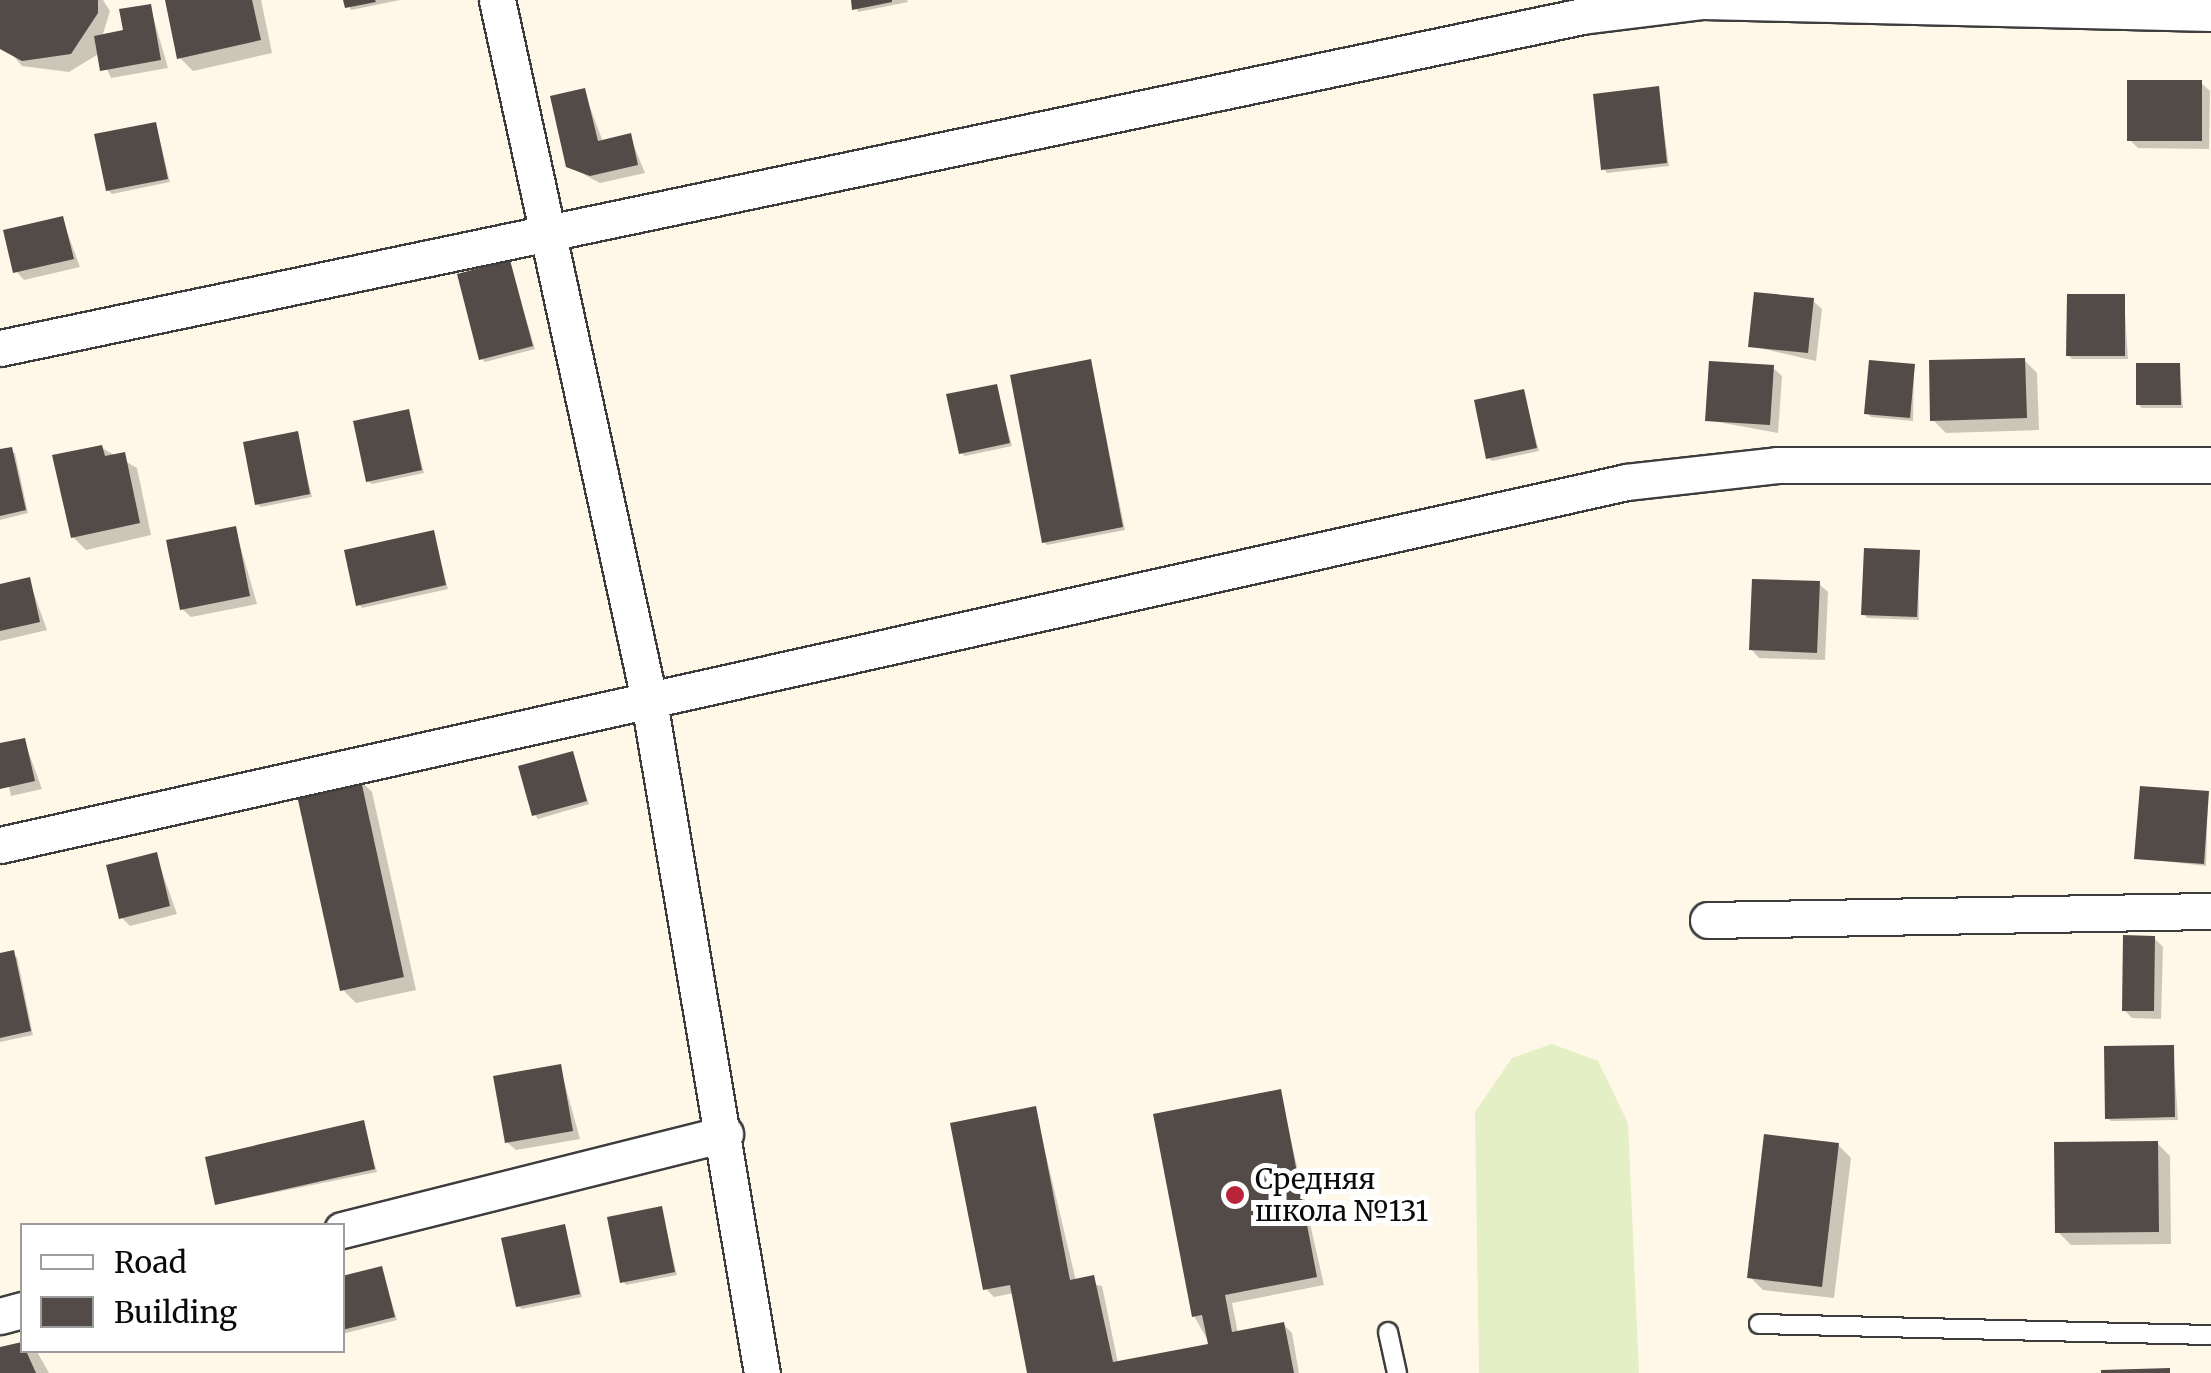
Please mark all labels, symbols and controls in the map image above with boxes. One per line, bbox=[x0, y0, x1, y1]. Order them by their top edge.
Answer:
place label: Средняя школа №131 bbox=[1255, 1162, 1428, 1228]
marker: Средняя школа №131 bbox=[1224, 1184, 1246, 1206]
legend bbox=[20, 1223, 345, 1353]
text: Road bbox=[114, 1243, 187, 1281]
text: Building bbox=[114, 1293, 237, 1331]

